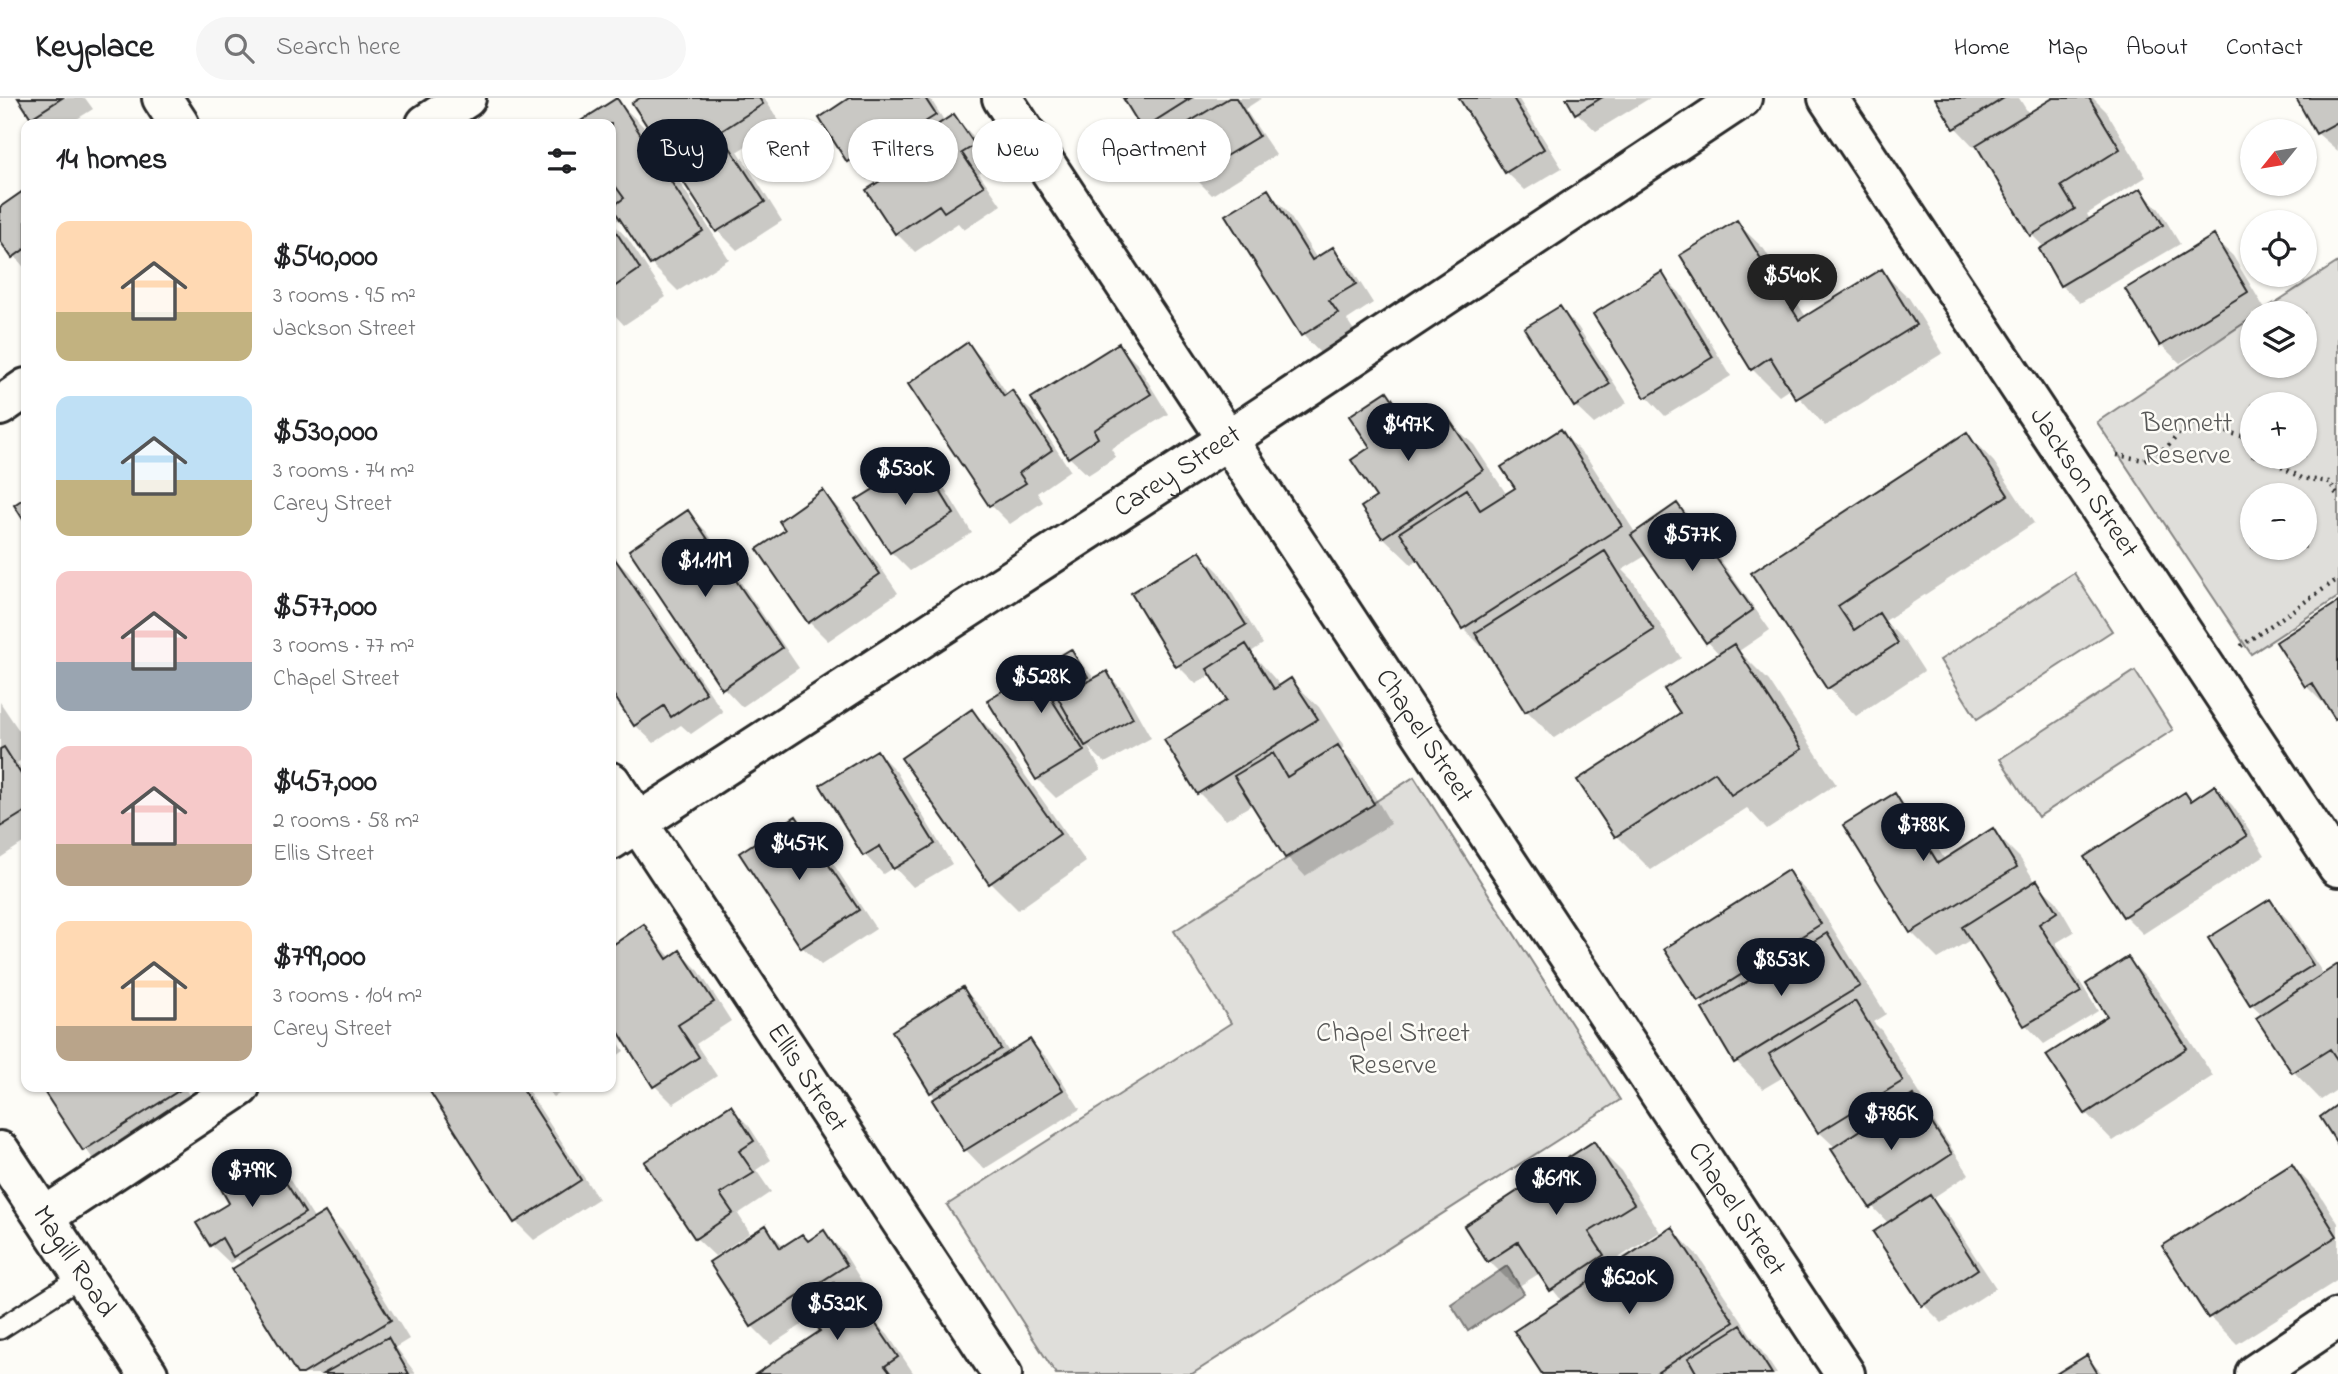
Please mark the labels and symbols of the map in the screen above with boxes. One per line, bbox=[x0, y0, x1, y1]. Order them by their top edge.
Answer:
north arrow bbox=[2240, 119, 2317, 196]
pin: $540K bbox=[1743, 254, 1841, 314]
street label: Jackson Street bbox=[2018, 399, 2148, 567]
pin: $497K bbox=[1359, 404, 1457, 463]
park label: Bennett Reserve bbox=[2141, 404, 2232, 477]
street label: Carey Street bbox=[1106, 415, 1250, 529]
pin: $530K bbox=[856, 448, 954, 507]
pin: $577K bbox=[1643, 514, 1741, 573]
pin: $1.11M bbox=[648, 540, 762, 599]
pin: $528K bbox=[992, 656, 1090, 715]
street label: Chapel Street bbox=[1364, 661, 1483, 812]
pin: $788K bbox=[1874, 804, 1972, 863]
pin: $457K bbox=[750, 822, 848, 882]
pin: $853K bbox=[1732, 939, 1830, 998]
park label: Chapel Street Reserve bbox=[1316, 1014, 1470, 1087]
street label: Ellis Street bbox=[756, 1015, 858, 1141]
pin: $786K bbox=[1842, 1093, 1940, 1152]
street label: Chapel Street bbox=[1677, 1134, 1796, 1285]
pin: $799K bbox=[203, 1150, 301, 1209]
pin: $619K bbox=[1507, 1158, 1605, 1217]
street label: Magill Road bbox=[21, 1198, 126, 1326]
pin: $620K bbox=[1580, 1256, 1678, 1316]
pin: $532K bbox=[788, 1282, 886, 1342]

